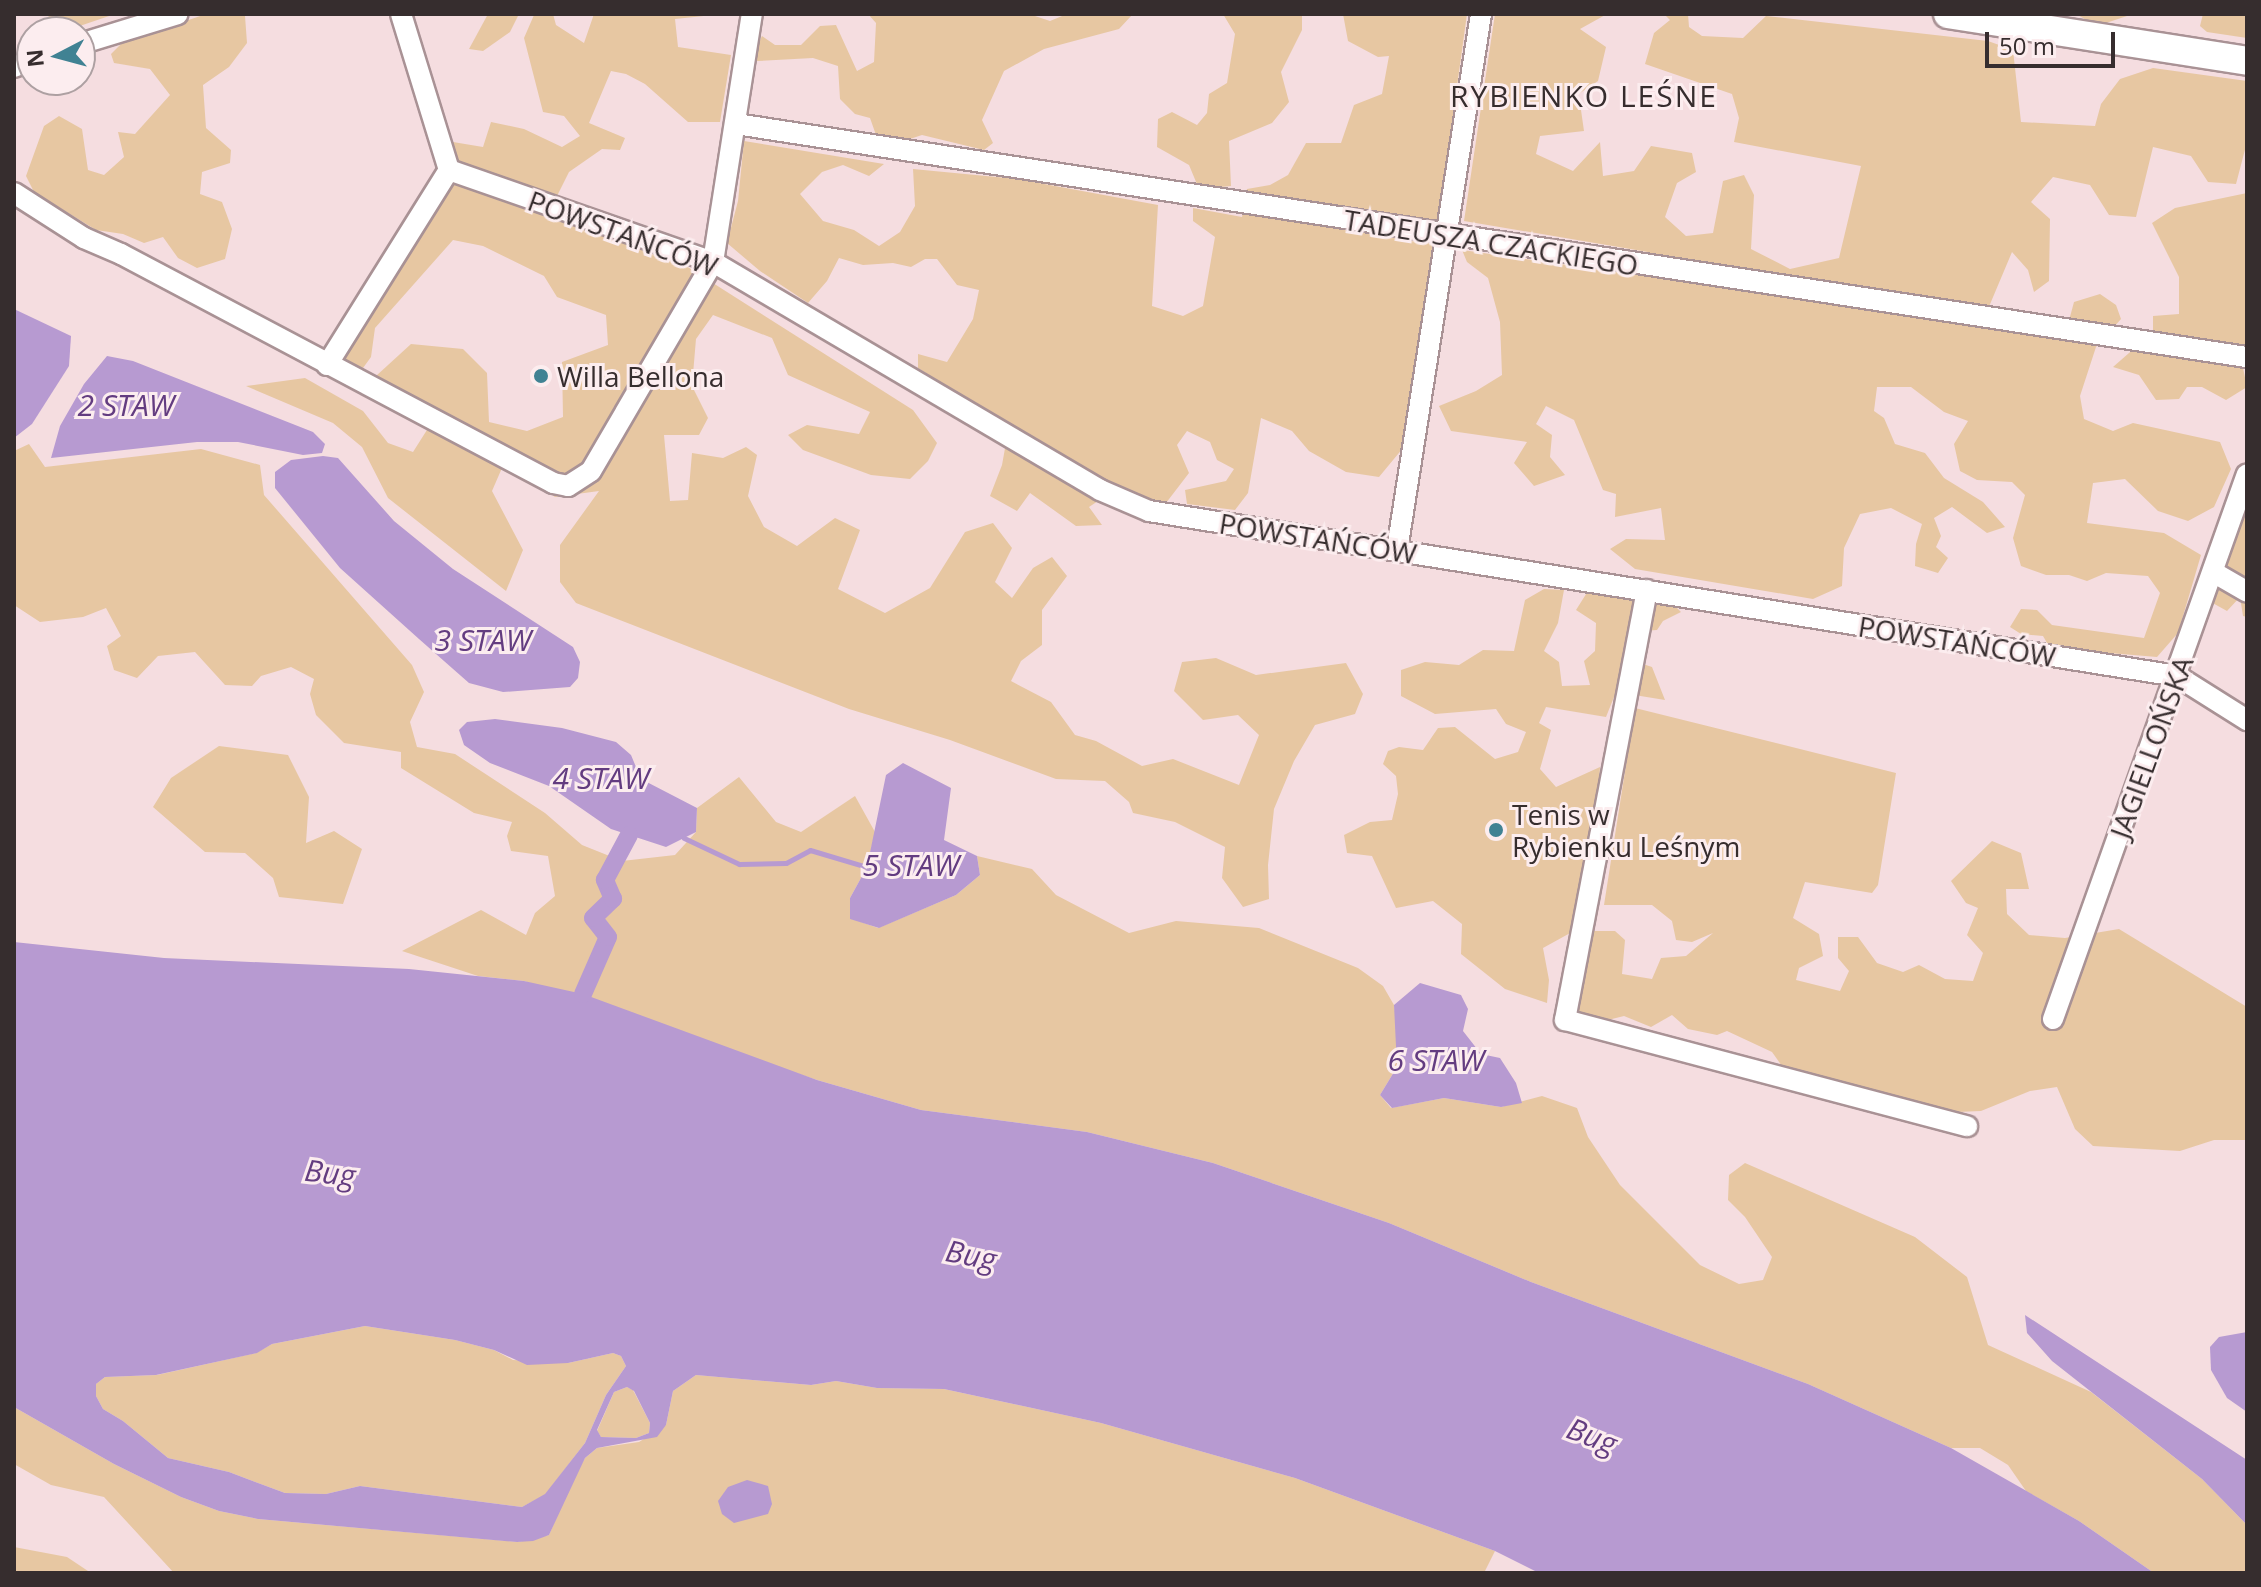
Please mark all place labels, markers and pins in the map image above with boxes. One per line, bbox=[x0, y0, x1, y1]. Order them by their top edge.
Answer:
place label: Willa Bellona bbox=[557, 359, 724, 393]
marker: Willa Bellona bbox=[532, 367, 550, 385]
place label: Tenis w Rybienku Leśnym bbox=[1512, 797, 1740, 863]
marker: Tenis w Rybienku Leśnym bbox=[1487, 821, 1505, 839]

